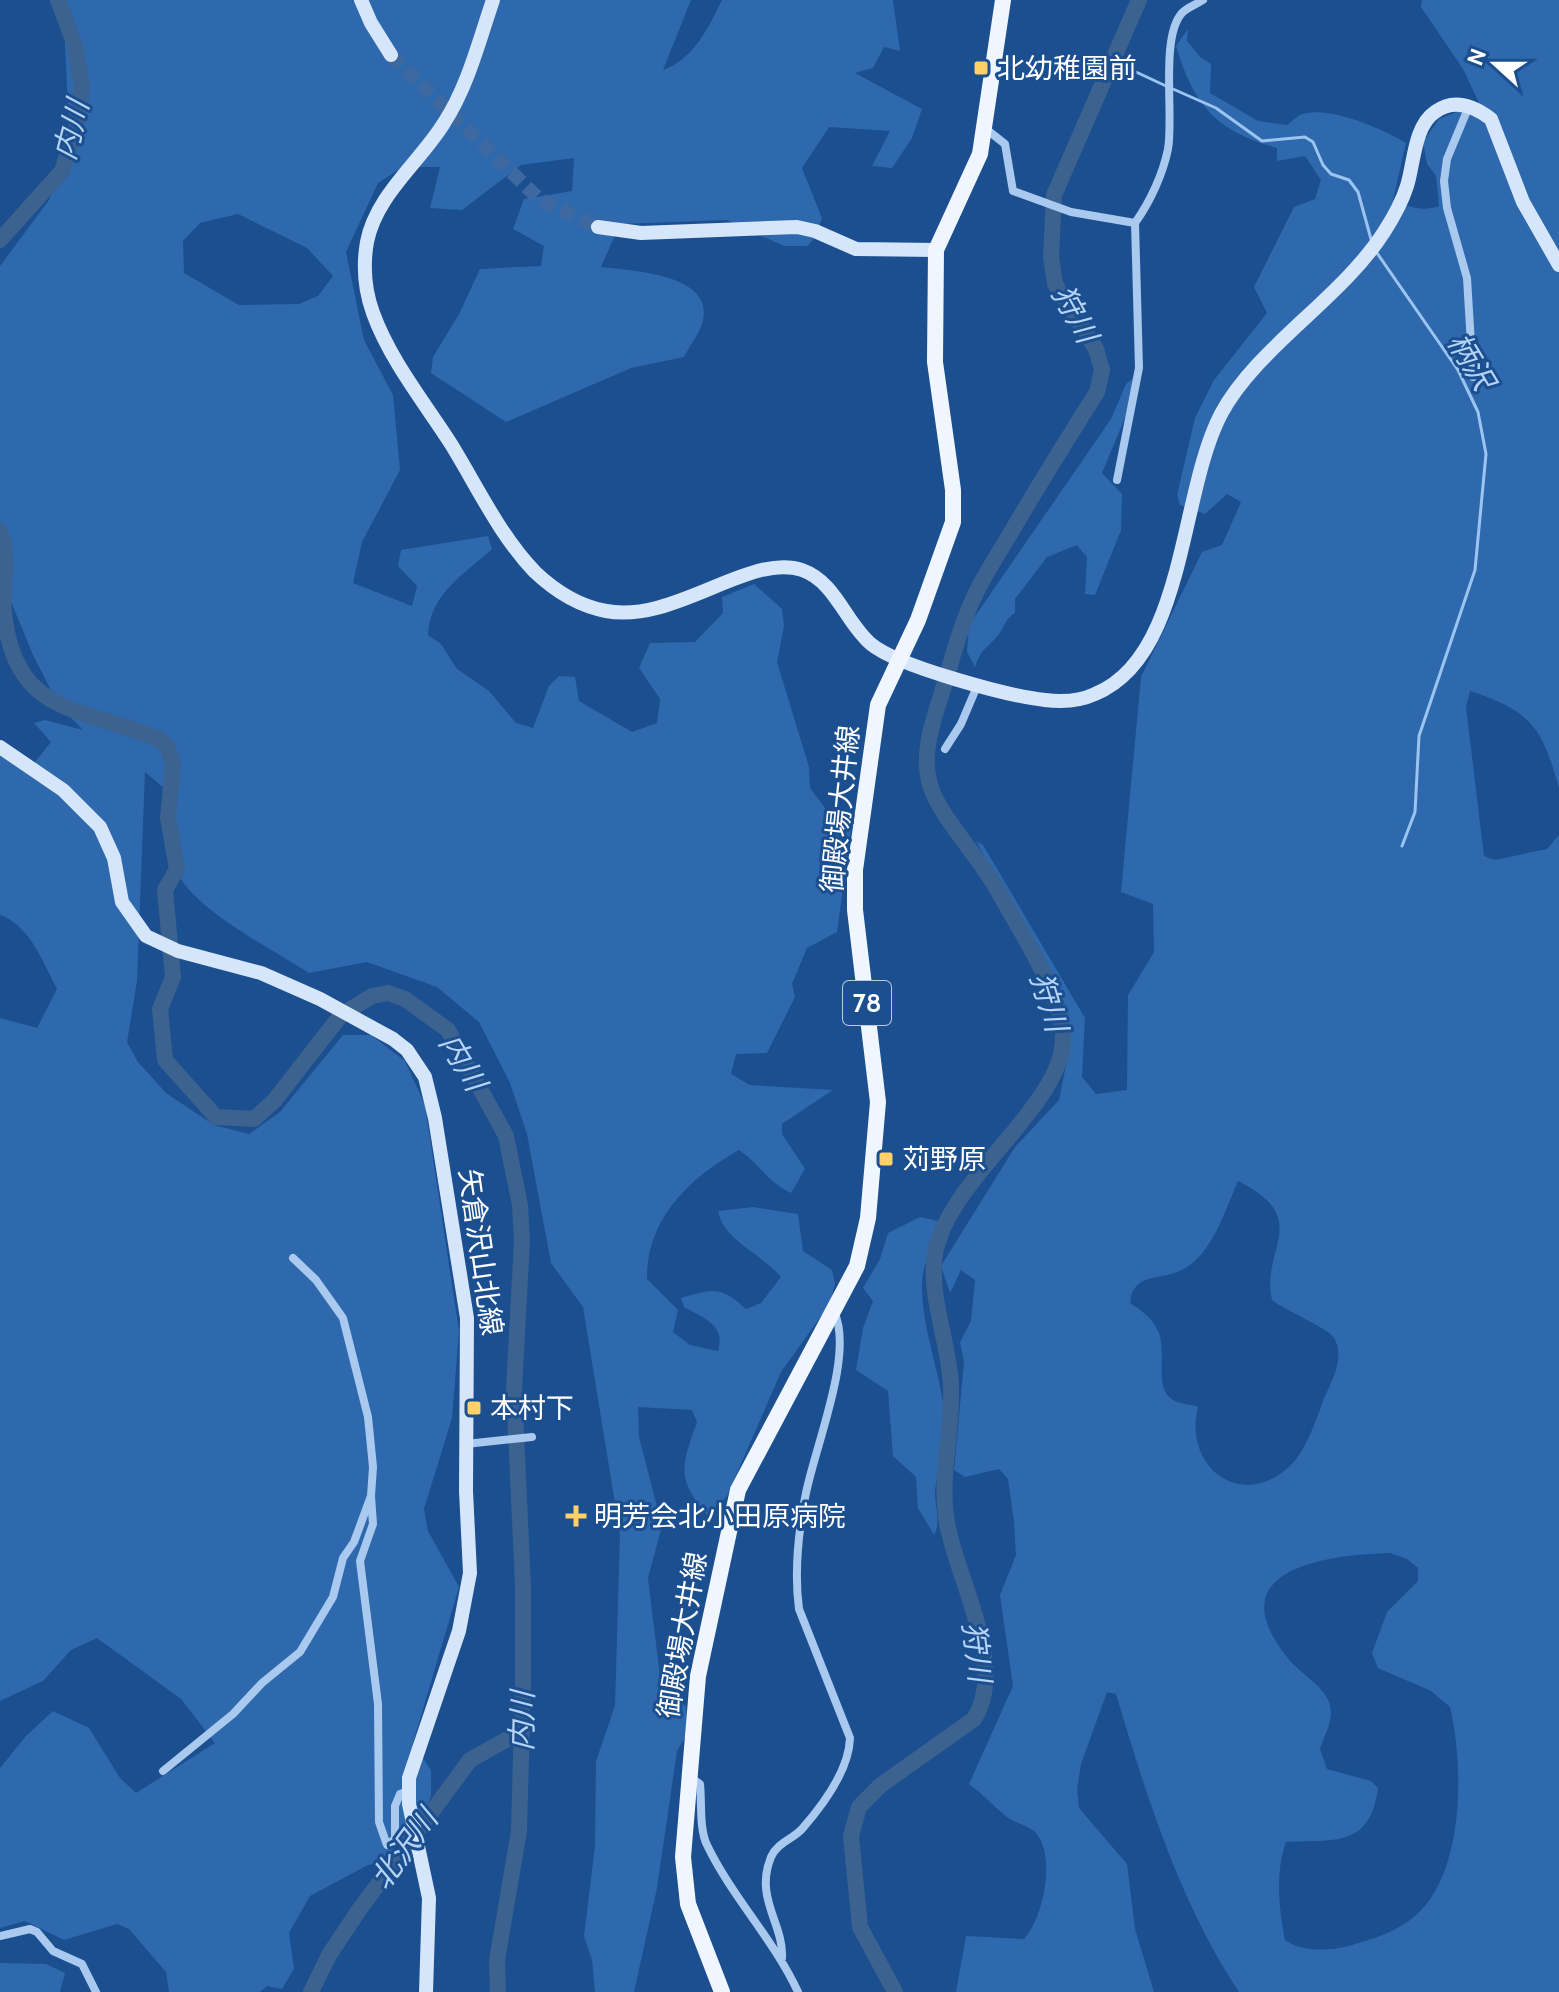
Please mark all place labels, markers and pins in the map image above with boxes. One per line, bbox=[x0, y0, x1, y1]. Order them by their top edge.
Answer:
place label: 北幼稚園前 bbox=[997, 51, 1137, 85]
marker: 北幼稚園前 bbox=[972, 59, 990, 77]
place label: 苅野原 bbox=[902, 1142, 986, 1176]
marker: 苅野原 bbox=[877, 1150, 895, 1168]
place label: 本村下 bbox=[490, 1391, 574, 1425]
marker: 本村下 bbox=[465, 1399, 483, 1417]
place label: 明芳会北小田原病院 bbox=[594, 1499, 846, 1533]
marker: 明芳会北小田原病院 bbox=[565, 1505, 587, 1527]

